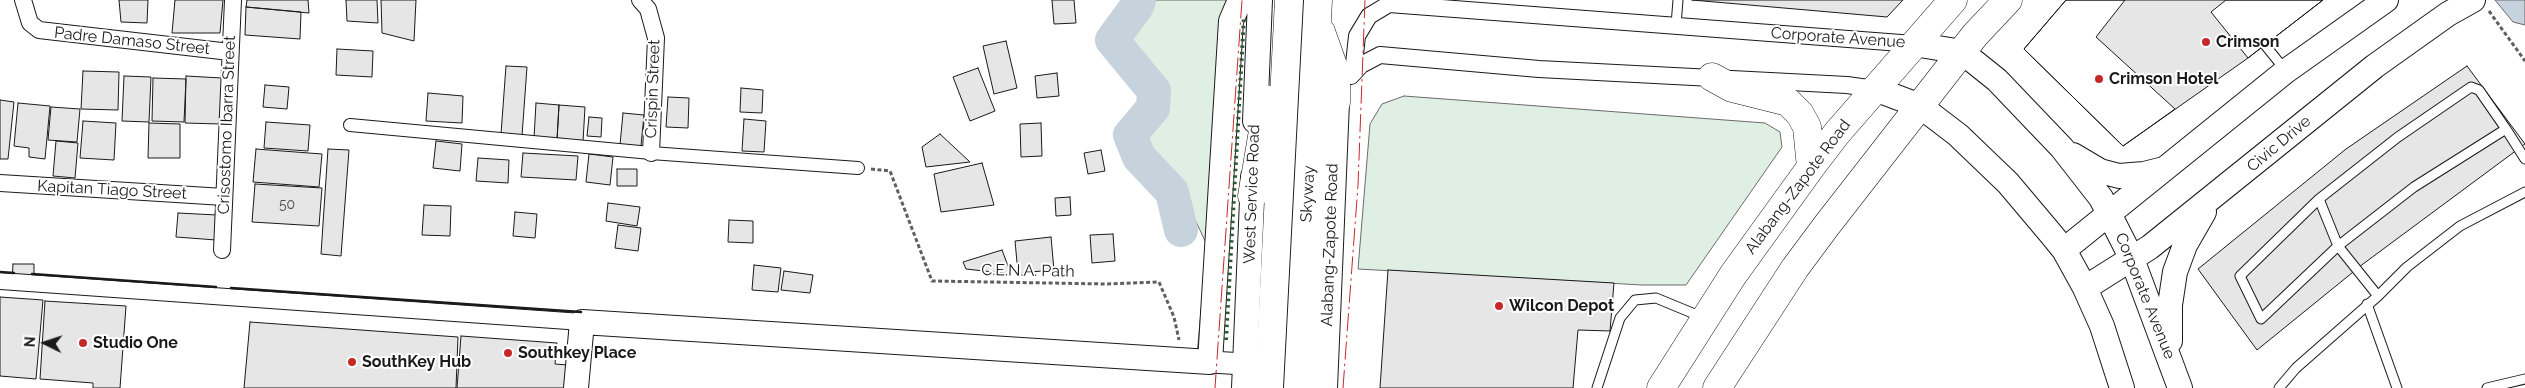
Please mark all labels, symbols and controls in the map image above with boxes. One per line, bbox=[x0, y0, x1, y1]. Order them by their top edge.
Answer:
street label: Padre Damaso Street bbox=[53, 23, 211, 59]
street label: Corporate Avenue bbox=[1770, 24, 1906, 52]
place label: Crimson bbox=[2216, 32, 2279, 52]
street label: Crisostomo Ibarra Street bbox=[214, 35, 240, 215]
marker: Crimson bbox=[2200, 36, 2212, 48]
street label: Crispin Street bbox=[642, 39, 664, 139]
place label: Crimson Hotel bbox=[2109, 69, 2218, 89]
marker: Crimson Hotel bbox=[2093, 73, 2105, 85]
street label: Civic Drive bbox=[2243, 112, 2315, 176]
street label: Alabang-Zapote Road bbox=[1741, 116, 1855, 258]
street label: West Service Road bbox=[1240, 124, 1264, 264]
street label: Alabang-Zapote Road bbox=[1318, 163, 1342, 327]
street label: Skyway bbox=[1297, 165, 1319, 223]
street label: Kapitan Tiago Street bbox=[37, 176, 187, 204]
house number: 50 bbox=[279, 197, 295, 213]
street label: Corporate Avenue bbox=[2111, 230, 2179, 362]
street label: C.E.N.A. Path bbox=[981, 261, 1075, 281]
place label: Wilcon Depot bbox=[1509, 296, 1614, 316]
marker: Wilcon Depot bbox=[1493, 300, 1505, 312]
north arrow bbox=[20, 318, 70, 368]
place label: Studio One bbox=[93, 333, 178, 353]
text: N bbox=[22, 336, 38, 348]
marker: Studio One bbox=[77, 337, 89, 349]
place label: Southkey Place bbox=[518, 343, 636, 363]
marker: Southkey Place bbox=[502, 347, 514, 359]
place label: SouthKey Hub bbox=[362, 352, 471, 372]
marker: SouthKey Hub bbox=[346, 356, 358, 368]

